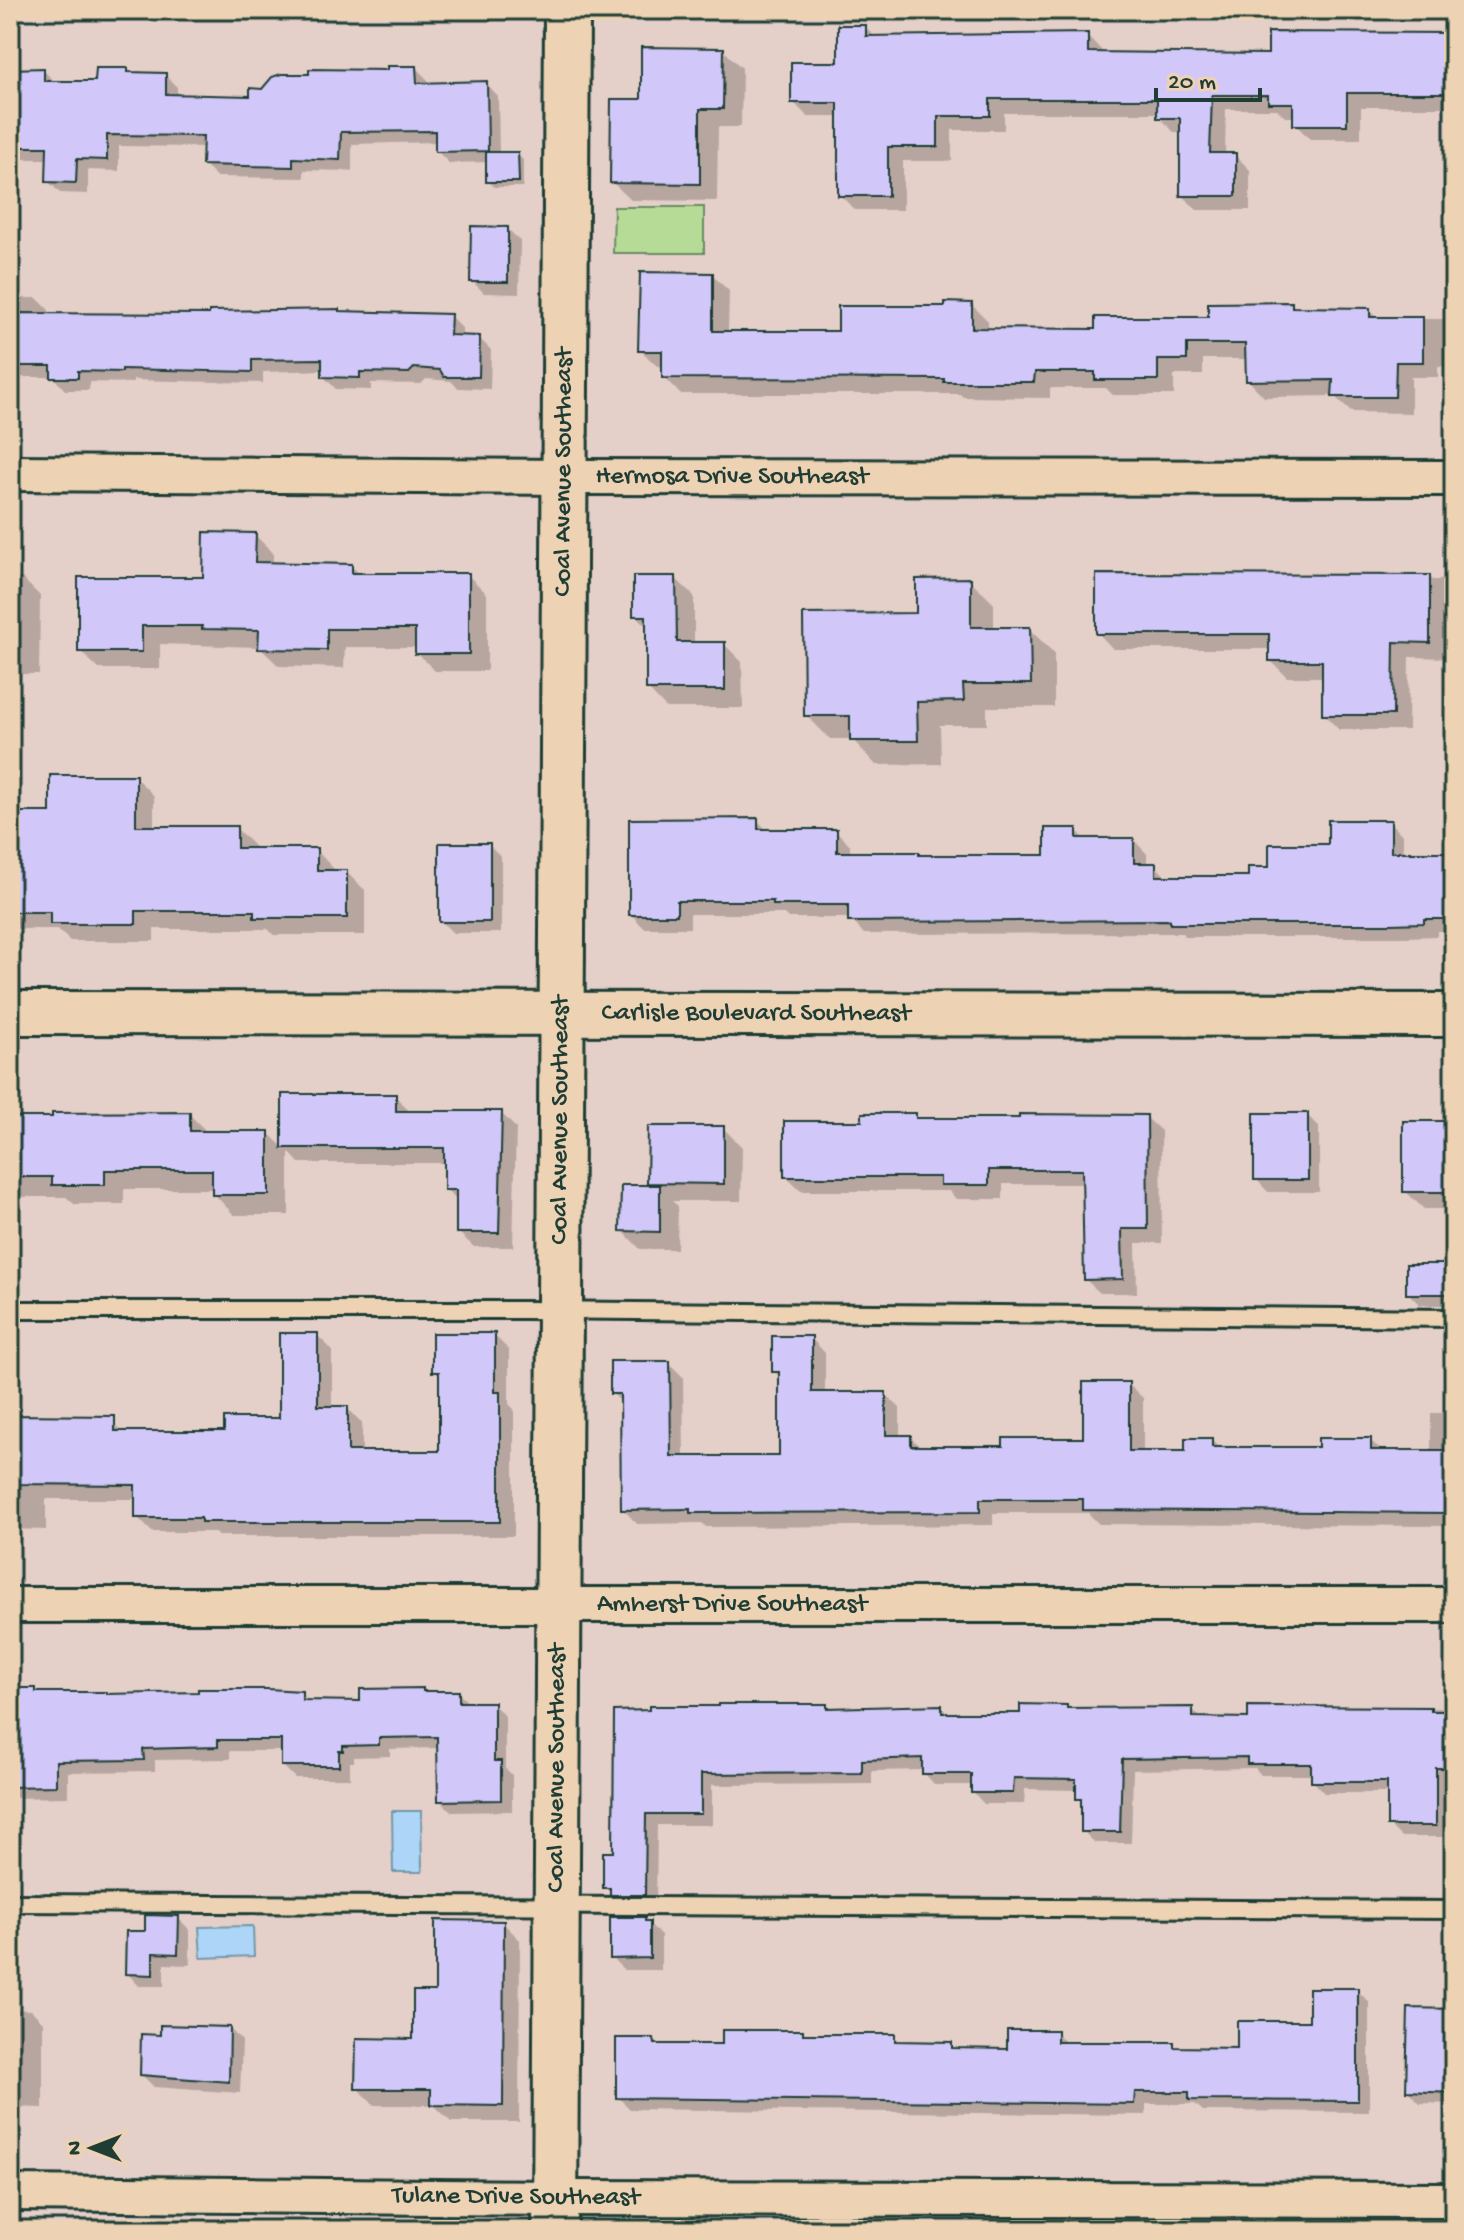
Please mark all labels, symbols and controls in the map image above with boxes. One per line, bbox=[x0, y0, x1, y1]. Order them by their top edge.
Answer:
scale bar bbox=[1156, 52, 1260, 102]
text: 20 m bbox=[1168, 69, 1216, 98]
street label: Coal Avenue Southeast bbox=[548, 345, 581, 596]
street label: Hermosa Drive Southeast bbox=[595, 462, 871, 493]
street label: Coal Avenue Southeast bbox=[545, 993, 577, 1244]
street label: Carlisle Boulevard Southeast bbox=[601, 998, 913, 1030]
street label: Amherst Drive Southeast bbox=[597, 1590, 869, 1621]
street label: Coal Avenue Southeast bbox=[541, 1641, 574, 1892]
north arrow bbox=[52, 2108, 132, 2188]
text: N bbox=[63, 2141, 89, 2155]
street label: Tulane Drive Southeast bbox=[390, 2181, 642, 2214]

